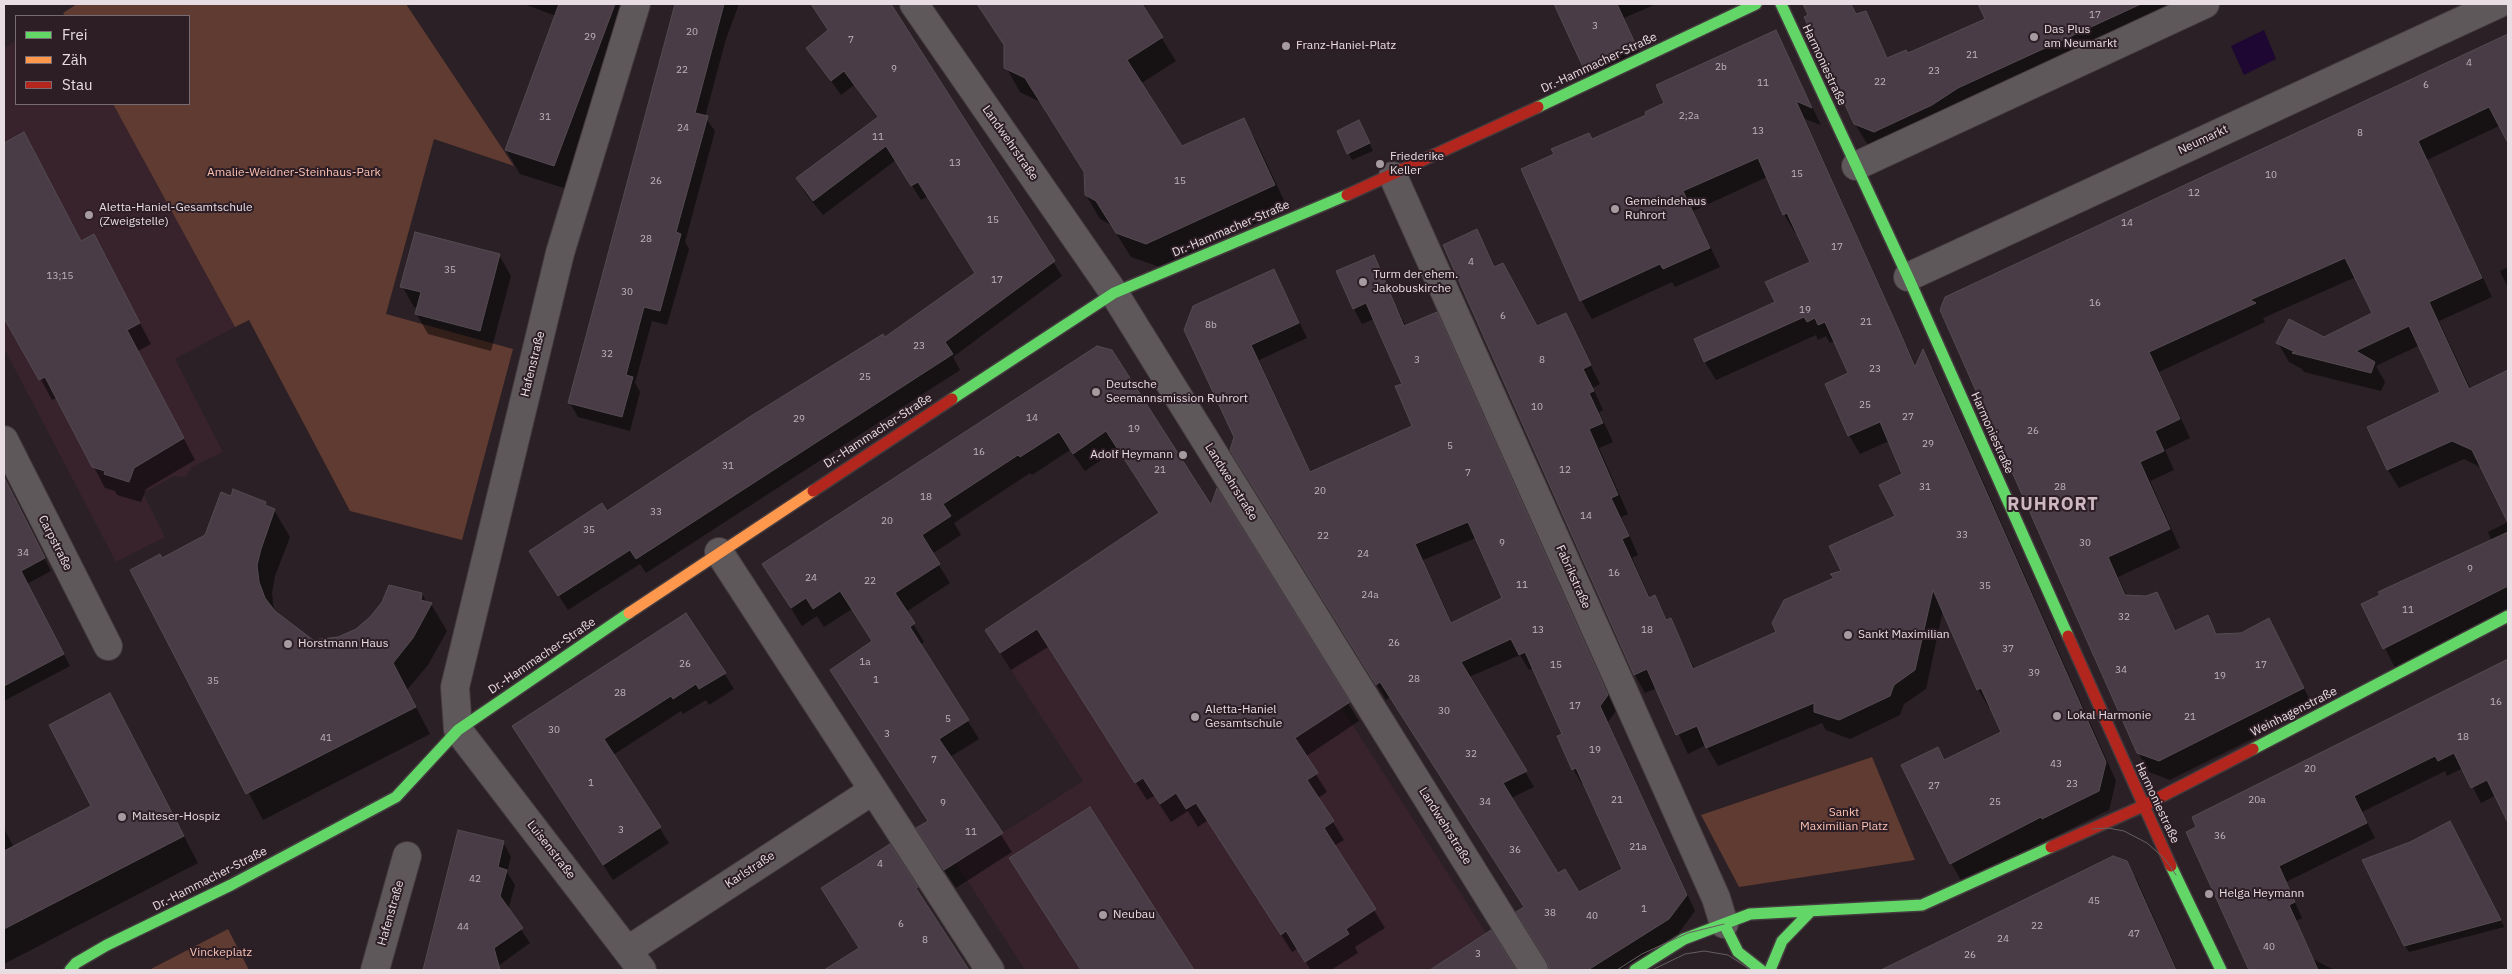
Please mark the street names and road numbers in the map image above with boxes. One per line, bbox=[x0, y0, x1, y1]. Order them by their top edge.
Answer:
street label: Harmoniestraße bbox=[1799, 22, 1849, 108]
street label: Dr.-Hammacher-Straße bbox=[1539, 30, 1659, 96]
street label: Landwehrstraße bbox=[979, 103, 1041, 183]
street label: Neumarkt bbox=[2176, 122, 2230, 158]
street label: Dr.-Hammacher-Straße bbox=[1170, 198, 1292, 260]
street label: Hafenstraße bbox=[518, 330, 548, 398]
street label: Harmoniestraße bbox=[1968, 390, 2016, 476]
street label: Dr.-Hammacher-Straße bbox=[821, 391, 935, 471]
street label: Landwehrstraße bbox=[1202, 441, 1260, 523]
street label: Carpstraße bbox=[35, 513, 75, 573]
street label: Fabrikstraße bbox=[1553, 543, 1593, 611]
street label: Dr.-Hammacher-Straße bbox=[486, 615, 598, 697]
street label: Weinhagenstraße bbox=[2248, 684, 2340, 740]
street label: Harmoniestraße bbox=[2132, 760, 2182, 846]
street label: Landwehrstraße bbox=[1416, 785, 1474, 867]
street label: Luisenstraße bbox=[524, 818, 578, 882]
street label: Dr.-Hammacher-Straße bbox=[151, 844, 269, 914]
street label: Karlstraße bbox=[722, 849, 778, 891]
street label: Hafenstraße bbox=[375, 879, 407, 947]

